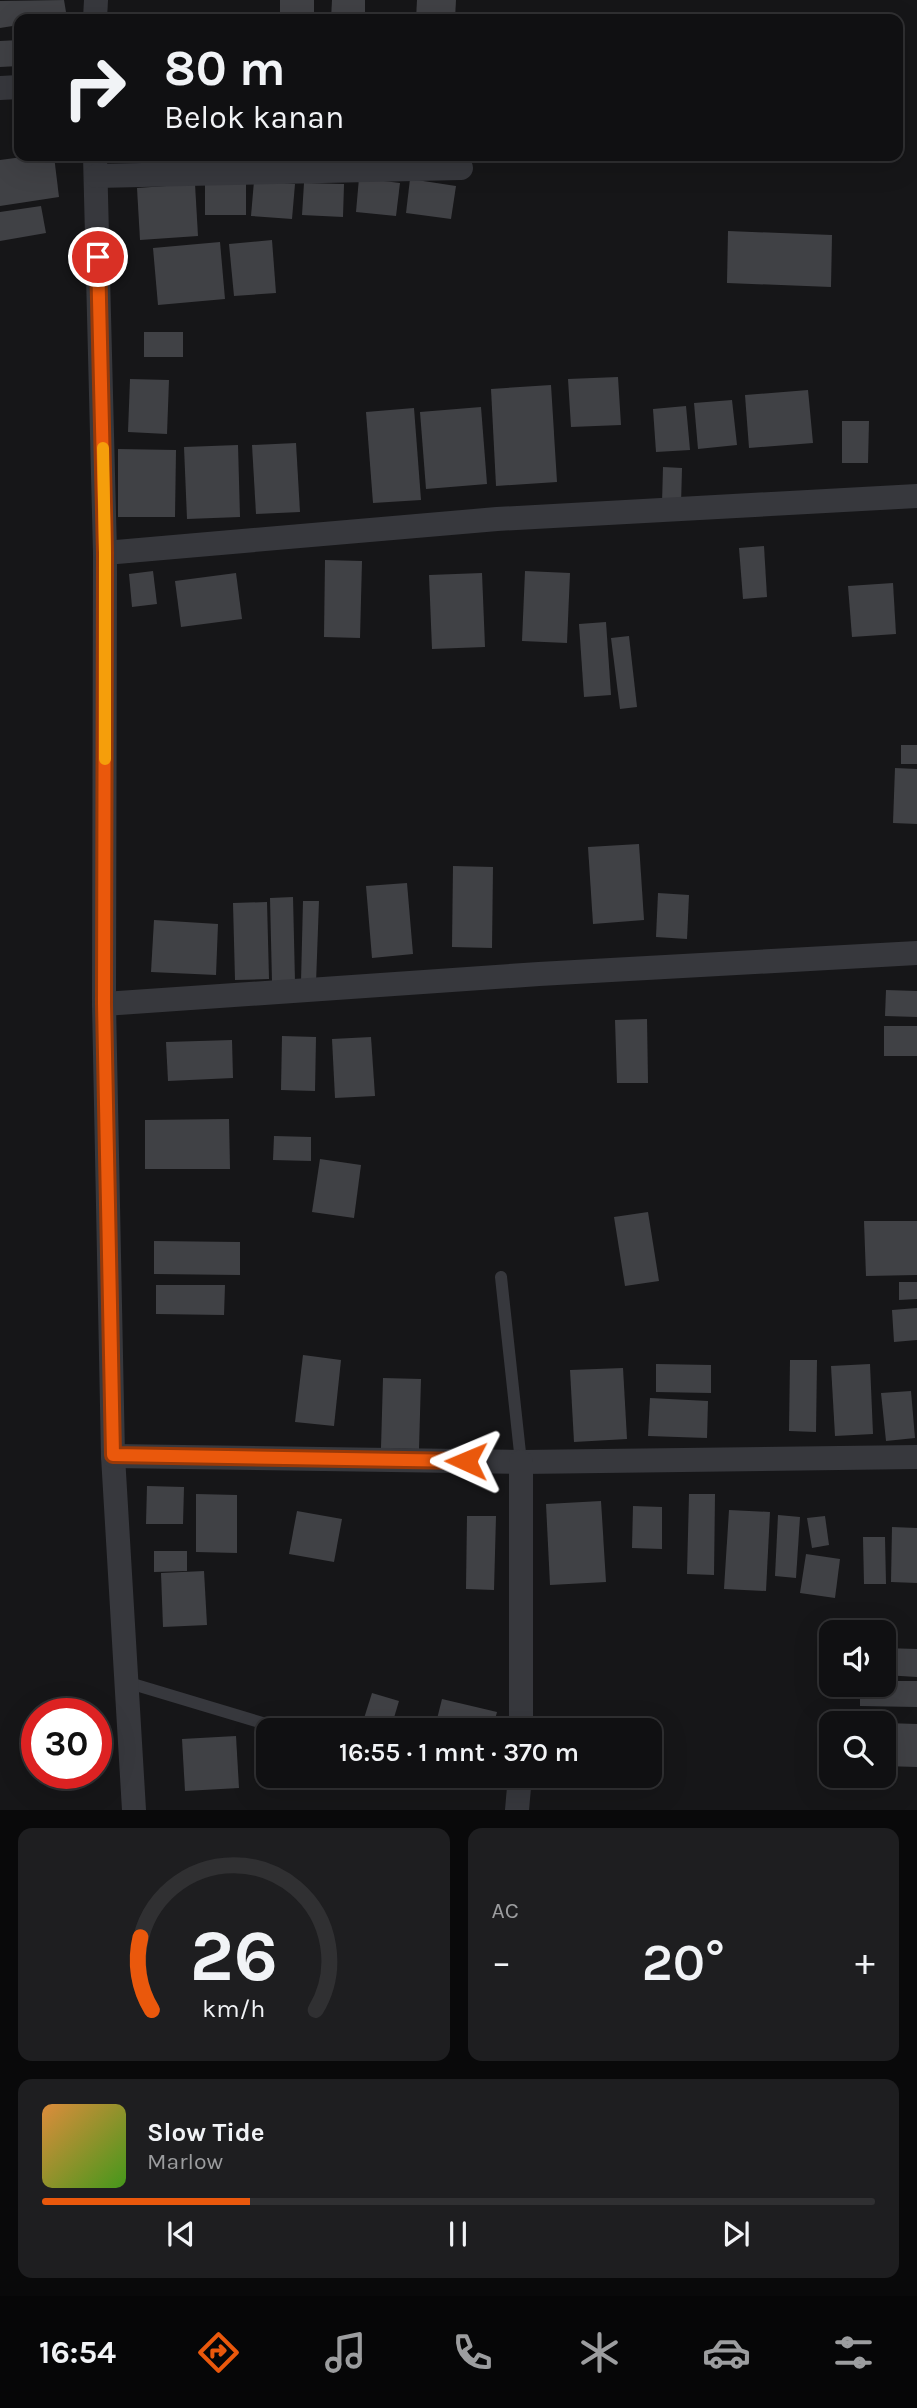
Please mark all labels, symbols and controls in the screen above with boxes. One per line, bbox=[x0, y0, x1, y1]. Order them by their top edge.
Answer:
text: 80 m bbox=[164, 40, 286, 97]
icon: right bbox=[49, 42, 140, 133]
text: Belok kanan bbox=[164, 99, 344, 136]
pin bbox=[68, 227, 128, 287]
icon: arrive bbox=[79, 238, 117, 276]
position arrow bbox=[429, 1424, 503, 1498]
map controls bbox=[819, 1620, 896, 1788]
button: sound bbox=[819, 1620, 896, 1697]
speed limit sign: 30 bbox=[21, 1698, 112, 1789]
button: search bbox=[819, 1711, 896, 1788]
text: 16:55 · 1 mnt · 370 m bbox=[339, 1737, 579, 1768]
text: AC bbox=[492, 1897, 519, 1924]
text: 26 bbox=[190, 1914, 278, 1999]
text: 20° bbox=[642, 1932, 725, 1993]
text: − bbox=[492, 1940, 511, 1985]
text: + bbox=[855, 1940, 875, 1985]
text: km/h bbox=[202, 1994, 265, 2023]
text: Slow Tide bbox=[147, 2117, 265, 2148]
text: Marlow bbox=[147, 2148, 223, 2175]
icon: previous bbox=[162, 2215, 200, 2253]
icon: pause bbox=[439, 2215, 477, 2253]
icon: next bbox=[717, 2215, 755, 2253]
icon: directions bbox=[194, 2328, 243, 2377]
icon: music bbox=[321, 2328, 370, 2377]
icon: phone bbox=[448, 2328, 497, 2377]
icon: climate bbox=[575, 2328, 624, 2377]
icon: car bbox=[702, 2328, 751, 2377]
icon: filters bbox=[829, 2328, 878, 2377]
text: 16:54 bbox=[39, 2334, 116, 2371]

